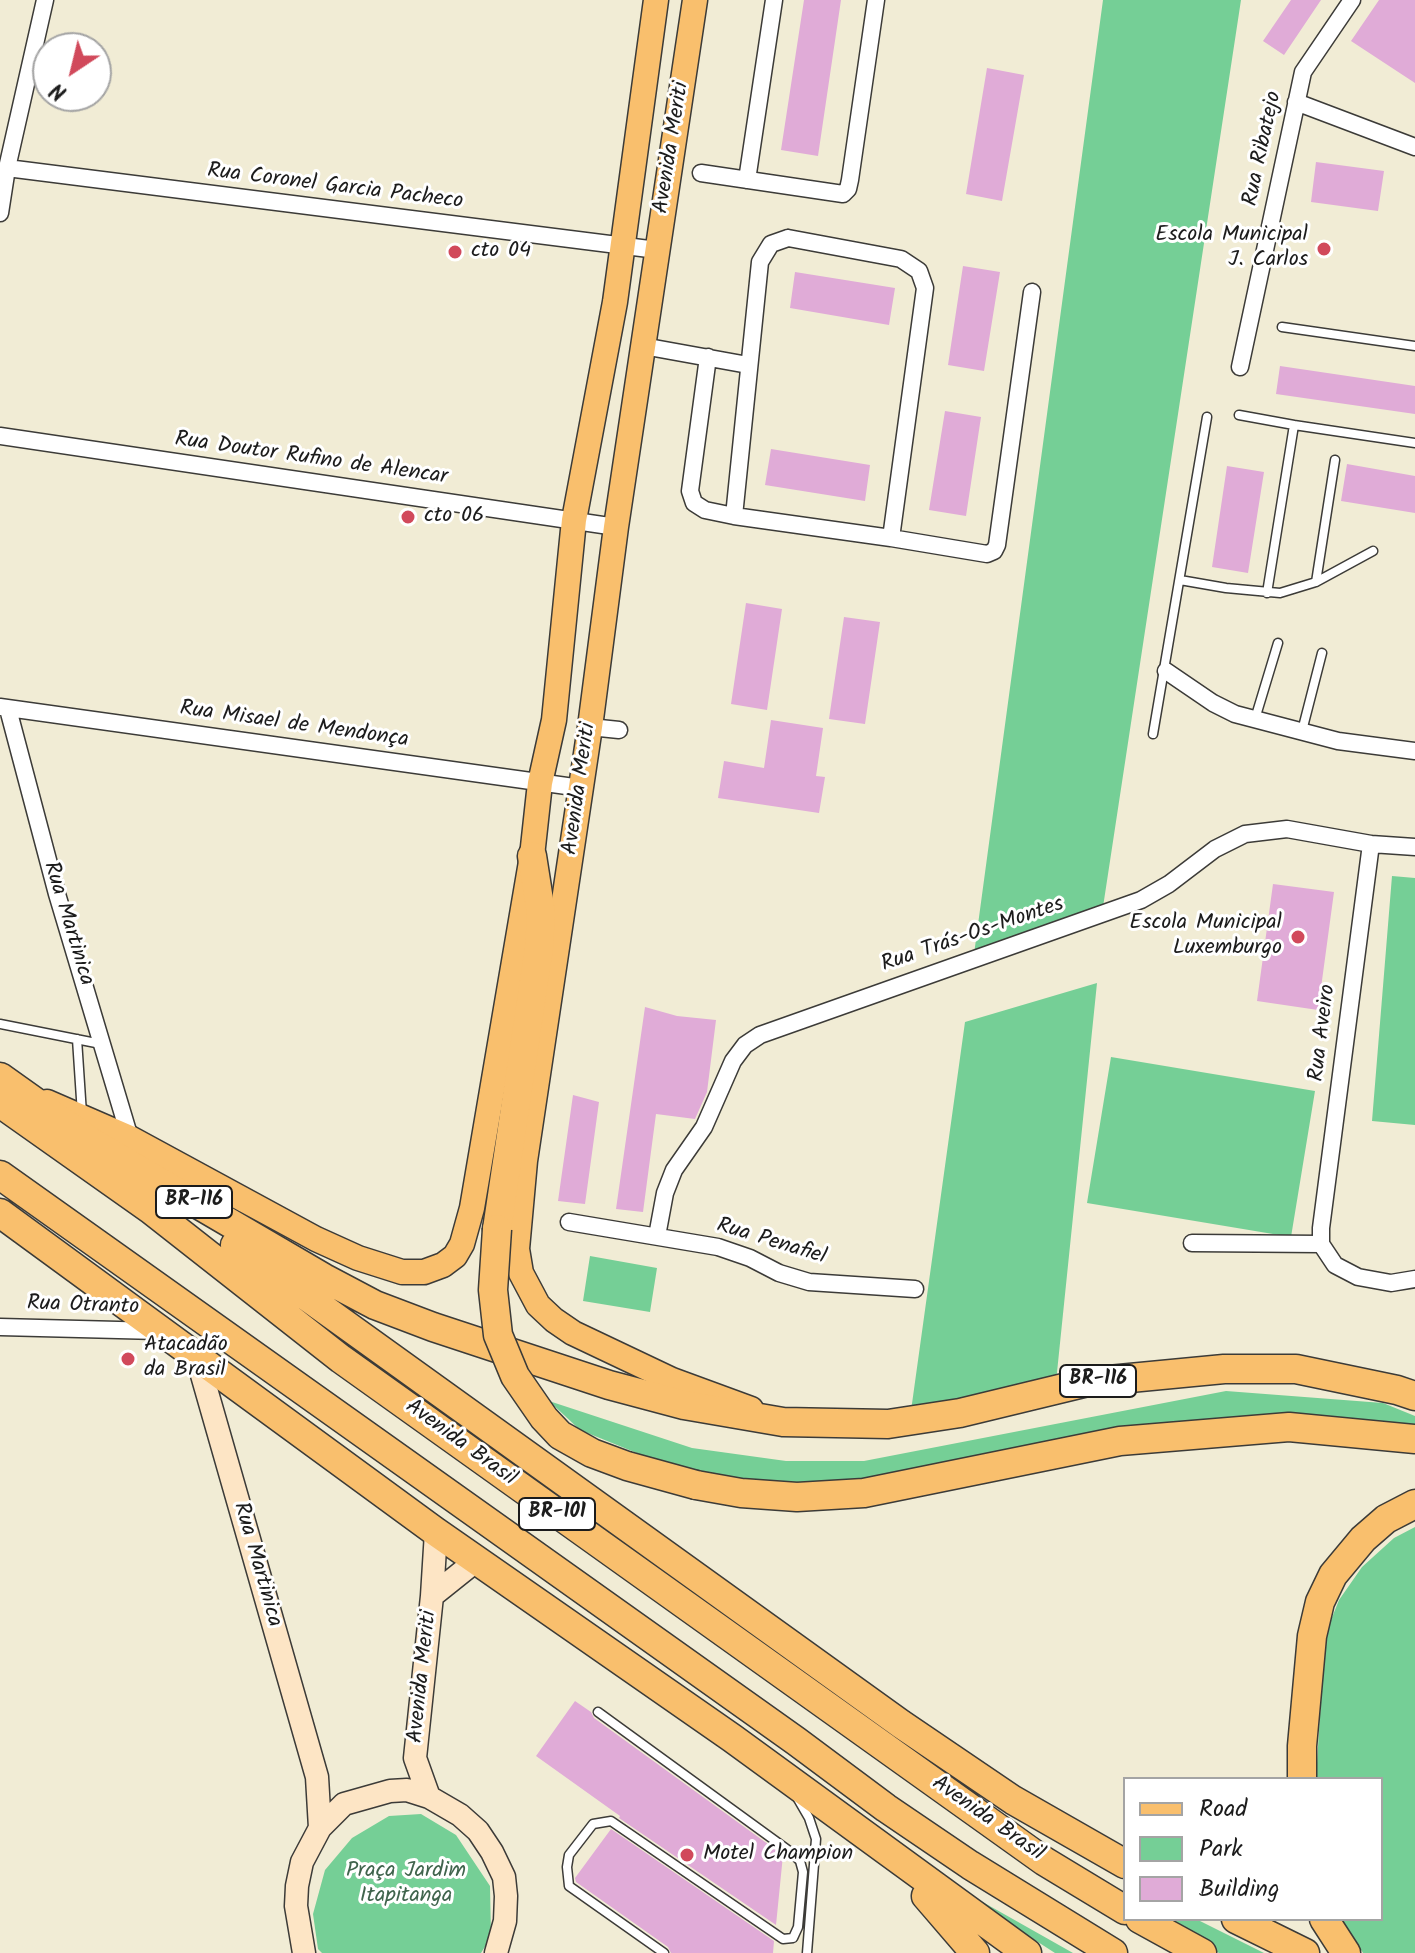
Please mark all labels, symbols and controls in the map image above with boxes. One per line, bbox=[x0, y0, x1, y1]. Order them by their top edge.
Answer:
north arrow bbox=[32, 32, 112, 112]
text: N bbox=[43, 72, 75, 109]
street label: Avenida Meriti bbox=[650, 80, 696, 216]
street label: Rua Ribatejo bbox=[1239, 89, 1289, 209]
street label: Rua Coronel Garcia Pacheco bbox=[206, 159, 464, 217]
place label: Escola Municipal J. Carlos bbox=[1155, 223, 1308, 274]
place label: cto 04 bbox=[471, 239, 531, 265]
marker: Escola Municipal J. Carlos bbox=[1315, 240, 1333, 258]
marker: cto 04 bbox=[446, 243, 464, 261]
street label: Rua Doutor Rufino de Alencar bbox=[173, 428, 449, 492]
place label: cto 06 bbox=[424, 504, 484, 530]
marker: cto 06 bbox=[399, 508, 417, 526]
street label: Rua Misael de Mendonça bbox=[178, 697, 410, 755]
street label: Avenida Meriti bbox=[559, 721, 603, 857]
street label: Rua Martinica bbox=[36, 859, 98, 989]
street label: Rua Trás-Os-Montes bbox=[878, 892, 1068, 980]
place label: Escola Municipal Luxemburgo bbox=[1129, 911, 1282, 962]
marker: Escola Municipal Luxemburgo bbox=[1289, 928, 1307, 946]
street label: Rua Aveiro bbox=[1305, 983, 1343, 1083]
road number: BR-116 bbox=[156, 1186, 232, 1218]
street label: Rua Penafiel bbox=[713, 1214, 829, 1272]
street label: Rua Otranto bbox=[26, 1292, 140, 1322]
place label: Atacadão da Brasil bbox=[144, 1333, 228, 1384]
marker: Atacadão da Brasil bbox=[119, 1350, 137, 1368]
road number: BR-116 bbox=[1060, 1365, 1136, 1397]
street label: Avenida Brasil bbox=[399, 1395, 521, 1493]
road number: BR-101 bbox=[519, 1498, 595, 1530]
street label: Rua Martinica bbox=[226, 1500, 286, 1630]
street label: Avenida Meriti bbox=[404, 1609, 444, 1745]
street label: Avenida Brasil bbox=[926, 1772, 1048, 1868]
legend bbox=[1123, 1777, 1383, 1921]
text: Road bbox=[1199, 1790, 1247, 1829]
text: Park bbox=[1199, 1830, 1243, 1869]
place label: Motel Champion bbox=[703, 1842, 853, 1868]
marker: Motel Champion bbox=[678, 1846, 696, 1864]
park label: Praça Jardim Itapitanga bbox=[346, 1859, 466, 1910]
text: Building bbox=[1199, 1870, 1279, 1909]

